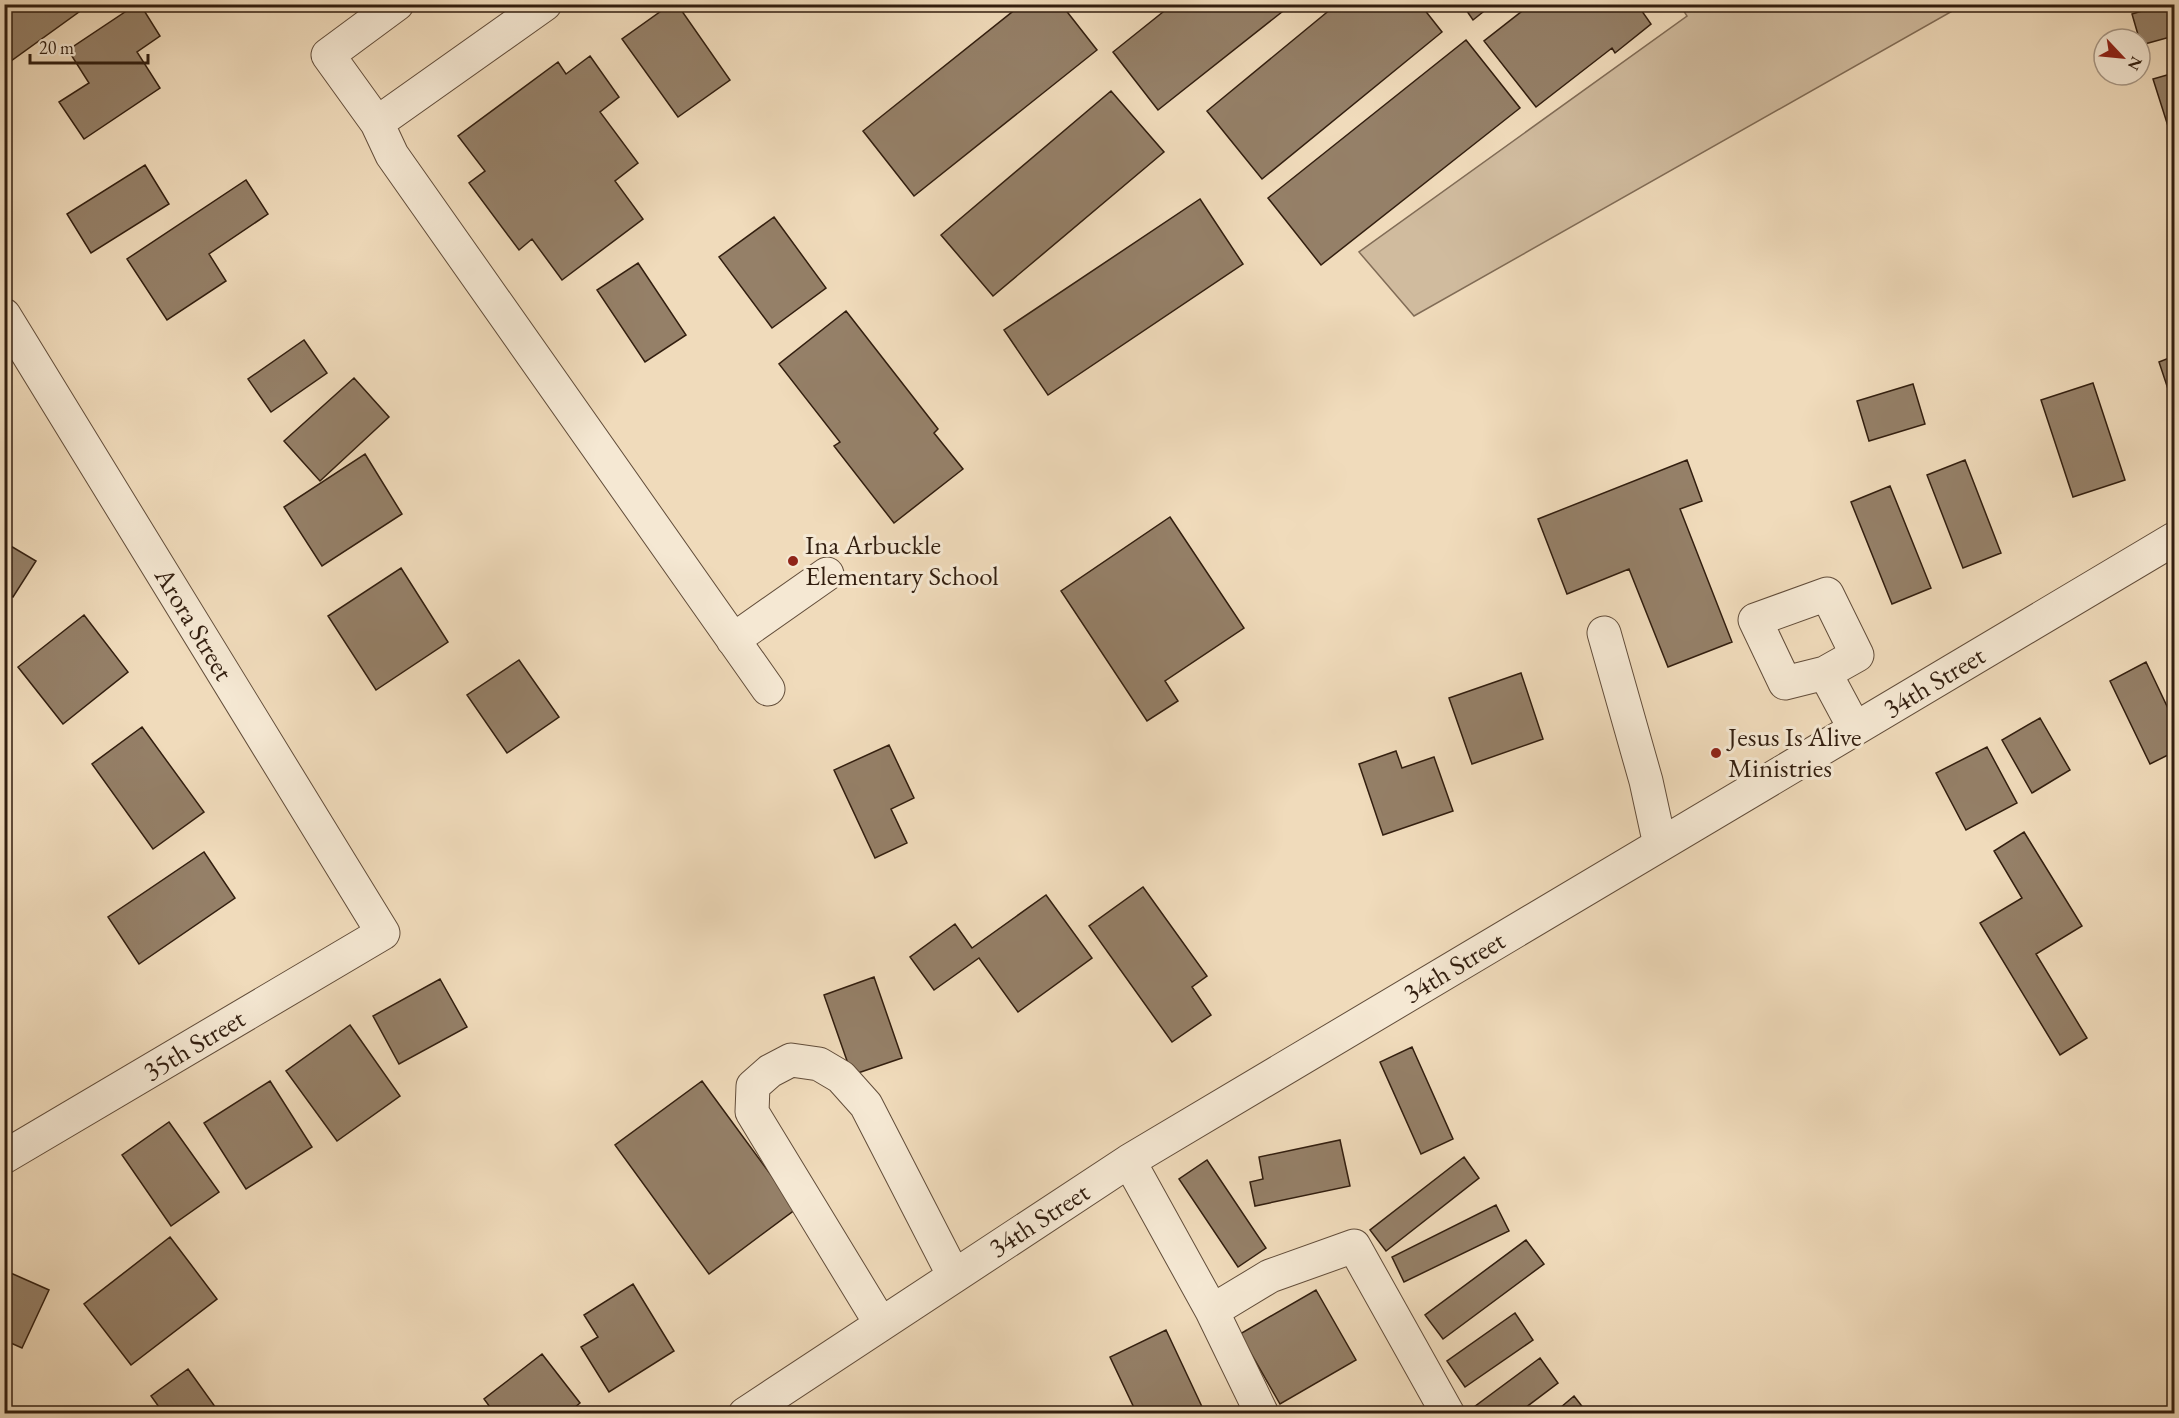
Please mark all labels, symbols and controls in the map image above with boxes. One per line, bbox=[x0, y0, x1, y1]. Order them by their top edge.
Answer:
scale bar bbox=[30, 27, 148, 65]
north arrow bbox=[2092, 27, 2152, 87]
text: 20 m bbox=[39, 36, 74, 59]
text: N bbox=[2123, 53, 2147, 74]
place label: Ina Arbuckle Elementary School bbox=[805, 527, 999, 593]
marker: Ina Arbuckle Elementary School bbox=[786, 554, 800, 568]
street label: Arora Street bbox=[147, 560, 242, 687]
street label: 34th Street bbox=[1876, 637, 1992, 726]
place label: Jesus Is Alive Ministries bbox=[1726, 719, 1862, 785]
marker: Jesus Is Alive Ministries bbox=[1709, 746, 1723, 760]
street label: 34th Street bbox=[1396, 922, 1512, 1011]
street label: 35th Street bbox=[136, 1000, 252, 1089]
street label: 34th Street bbox=[982, 1174, 1096, 1265]

